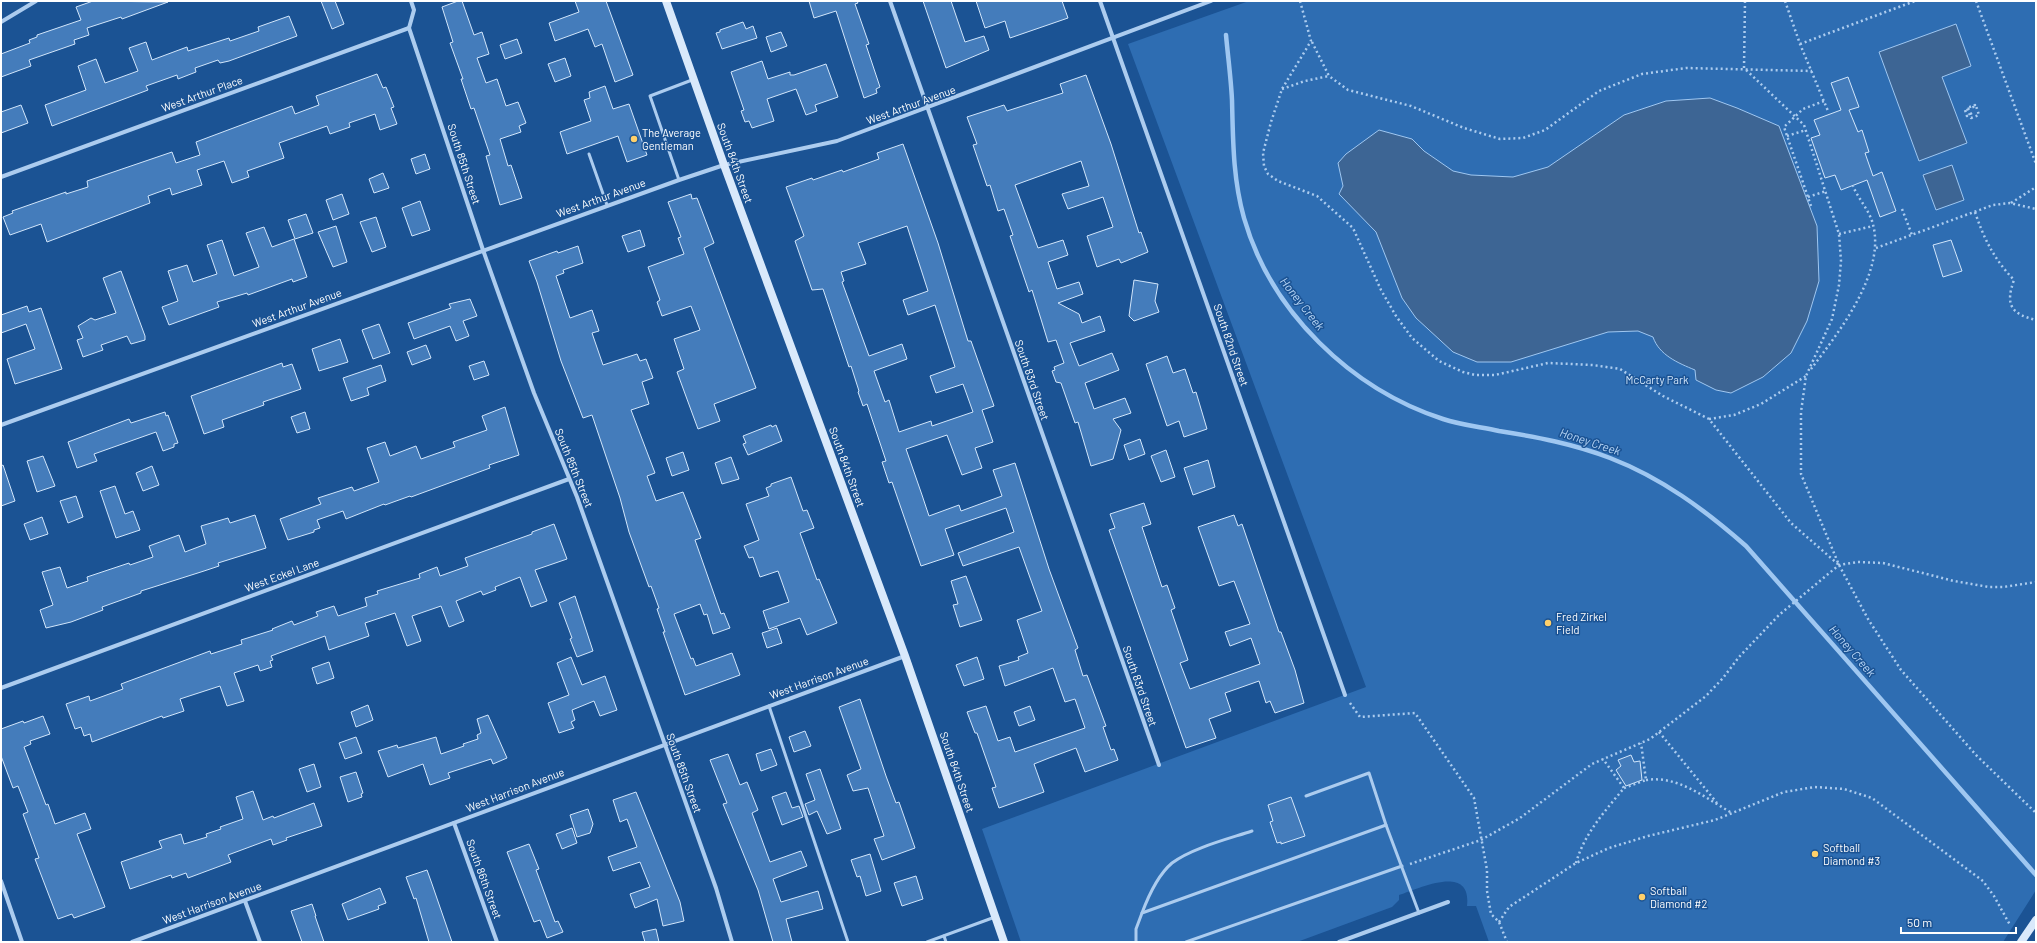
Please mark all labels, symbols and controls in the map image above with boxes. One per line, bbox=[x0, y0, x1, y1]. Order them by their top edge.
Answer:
street label: West Arthur Place bbox=[159, 73, 244, 114]
street label: West Arthur Avenue bbox=[864, 82, 957, 127]
street label: South 84th Street bbox=[715, 121, 756, 205]
street label: South 85th Street bbox=[445, 122, 484, 206]
place label: The Average Gentleman bbox=[642, 126, 701, 152]
marker: The Average Gentleman bbox=[629, 134, 639, 144]
street label: West Arthur Avenue bbox=[554, 175, 647, 220]
water label: Honey Creek bbox=[1278, 274, 1328, 333]
street label: West Arthur Avenue bbox=[250, 285, 343, 330]
street label: South 82nd Street bbox=[1211, 302, 1252, 388]
street label: South 83rd Street bbox=[1013, 338, 1052, 422]
park label: McCarty Park bbox=[1626, 373, 1689, 386]
street label: South 84th Street bbox=[827, 425, 868, 509]
water label: Honey Creek bbox=[1558, 425, 1623, 458]
street label: South 85th Street bbox=[553, 426, 596, 509]
street label: West Eckel Lane bbox=[243, 555, 321, 594]
place label: Fred Zirkel Field bbox=[1556, 610, 1607, 636]
marker: Fred Zirkel Field bbox=[1543, 618, 1553, 628]
water label: Honey Creek bbox=[1827, 622, 1879, 679]
street label: South 83rd Street bbox=[1121, 644, 1160, 728]
street label: West Harrison Avenue bbox=[768, 654, 870, 701]
street label: South 84th Street bbox=[938, 730, 977, 814]
street label: South 85th Street bbox=[664, 731, 705, 815]
street label: West Harrison Avenue bbox=[464, 765, 566, 814]
street label: South 86th Street bbox=[464, 837, 505, 921]
place label: Softball Diamond #3 bbox=[1823, 841, 1880, 867]
marker: Softball Diamond #3 bbox=[1810, 849, 1820, 859]
street label: West Harrison Avenue bbox=[161, 879, 263, 926]
place label: Softball Diamond #2 bbox=[1650, 884, 1708, 910]
marker: Softball Diamond #2 bbox=[1637, 892, 1647, 902]
scale bar bbox=[1901, 909, 2016, 935]
text: 50 m bbox=[1907, 915, 1932, 929]

